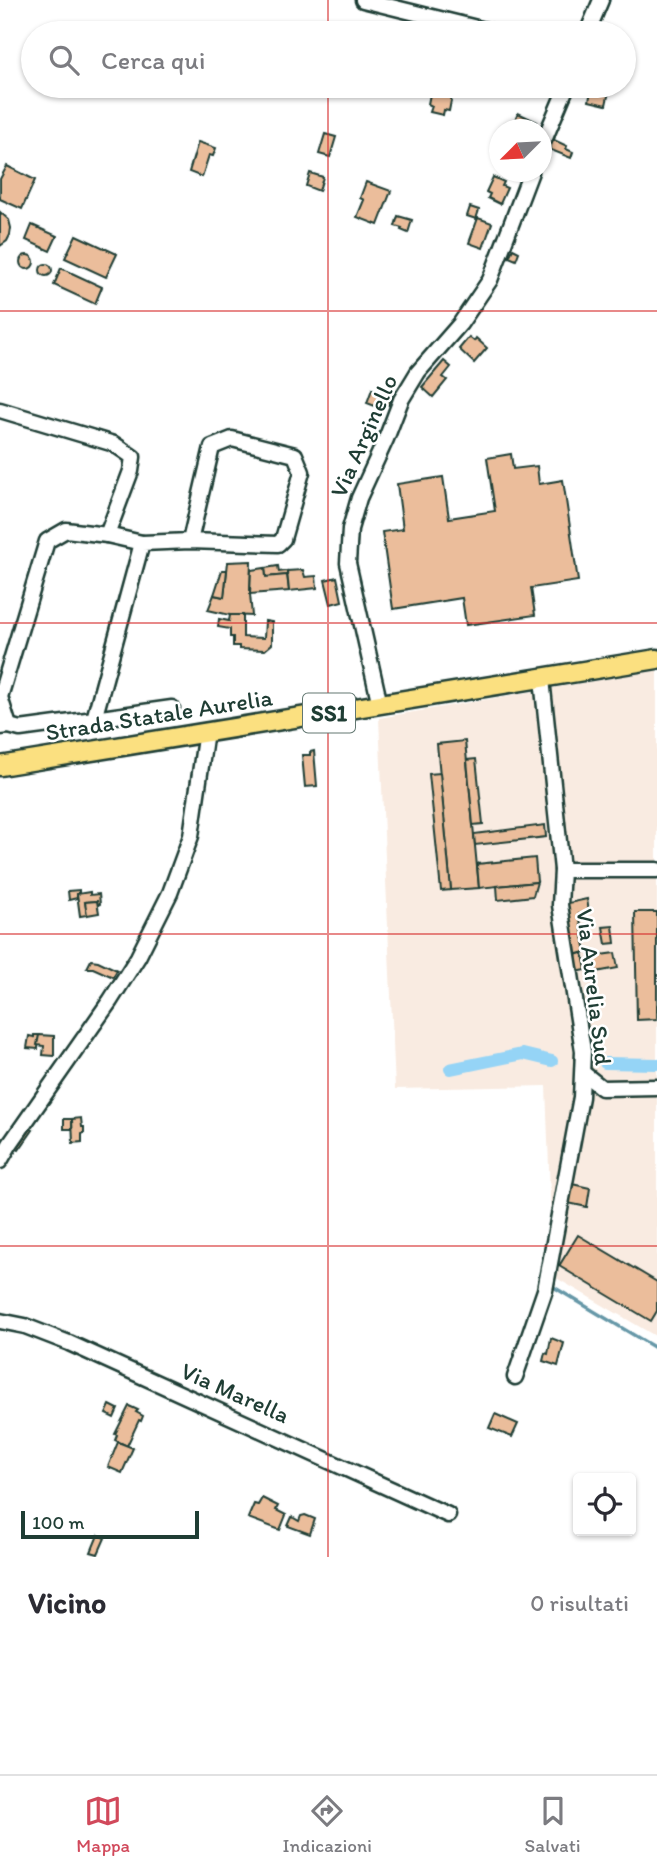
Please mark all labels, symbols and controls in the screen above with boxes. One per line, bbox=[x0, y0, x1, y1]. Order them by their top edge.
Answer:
search box bbox=[21, 21, 636, 98]
icon: search bbox=[45, 41, 83, 79]
text: Cerca qui bbox=[101, 44, 205, 76]
north arrow bbox=[489, 119, 552, 182]
street label: Via Arginello bbox=[324, 370, 404, 502]
street label: Strada Statale Aurelia bbox=[43, 682, 275, 747]
road number: SS1 bbox=[303, 694, 355, 733]
street label: Via Aurelia Sud bbox=[570, 907, 619, 1067]
street label: Via Marella bbox=[176, 1356, 294, 1429]
map controls bbox=[573, 1473, 636, 1536]
button: locate bbox=[573, 1473, 636, 1536]
scale bar bbox=[21, 1508, 200, 1540]
text: 100 m bbox=[32, 1511, 84, 1534]
text: Vicino bbox=[28, 1584, 106, 1621]
text: 0 risultati bbox=[530, 1589, 629, 1617]
tab: Mappa bbox=[76, 1792, 130, 1857]
tab: Indicazioni bbox=[283, 1792, 372, 1857]
tab: Salvati bbox=[525, 1792, 581, 1857]

